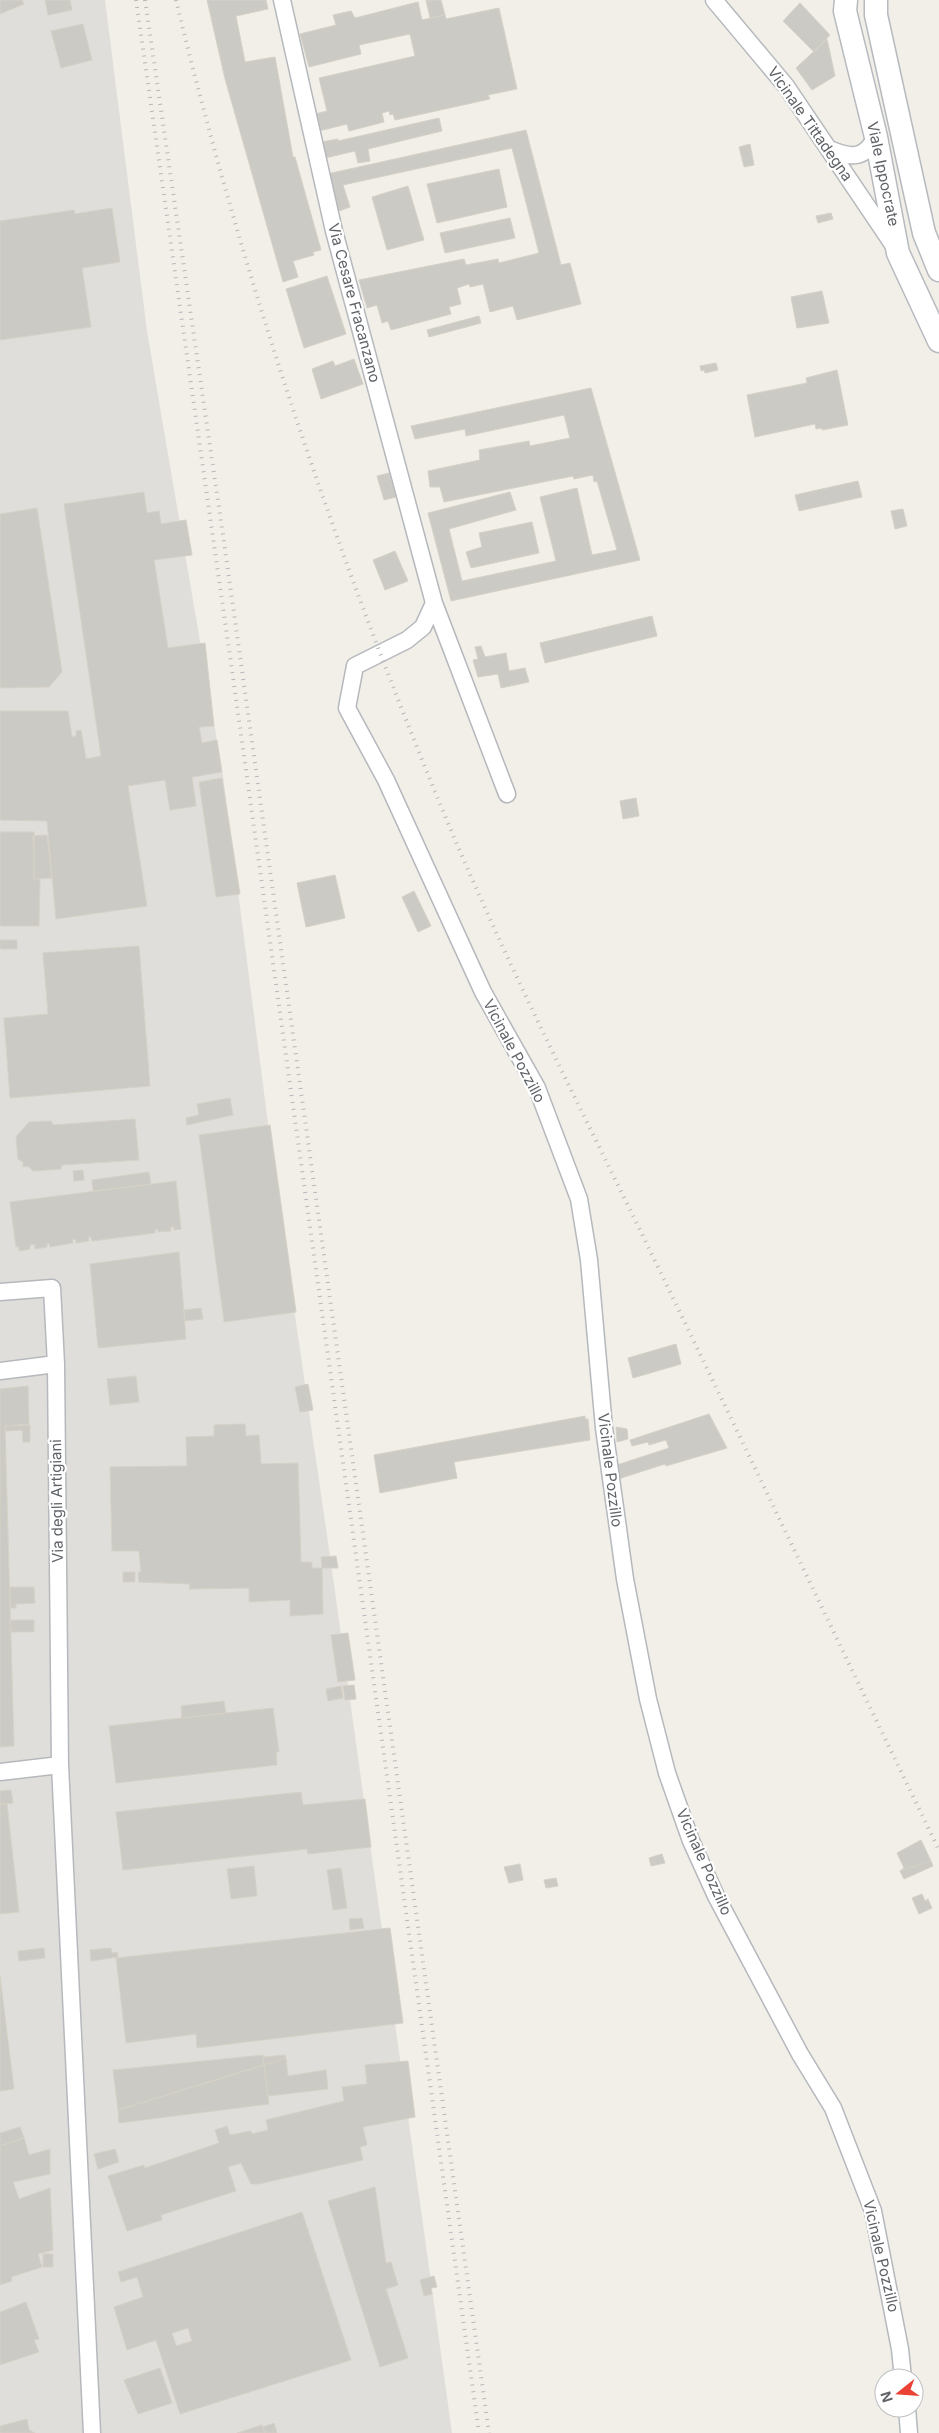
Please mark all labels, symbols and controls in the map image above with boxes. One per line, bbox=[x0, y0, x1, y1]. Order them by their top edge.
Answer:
street label: Vicinale Tittadegna bbox=[764, 63, 857, 185]
street label: Viale Ippocrate bbox=[863, 120, 904, 228]
street label: Via Cesare Fracanzano bbox=[324, 221, 385, 385]
street label: Vicinale Pozzillo bbox=[479, 996, 550, 1106]
street label: Vicinale Pozzillo bbox=[594, 1412, 627, 1528]
street label: Via degli Artigiani bbox=[46, 1439, 67, 1563]
street label: Vicinale Pozzillo bbox=[672, 1805, 736, 1918]
street label: Vicinale Pozzillo bbox=[859, 2198, 904, 2314]
north arrow bbox=[874, 2368, 924, 2418]
text: N bbox=[876, 2389, 896, 2405]

